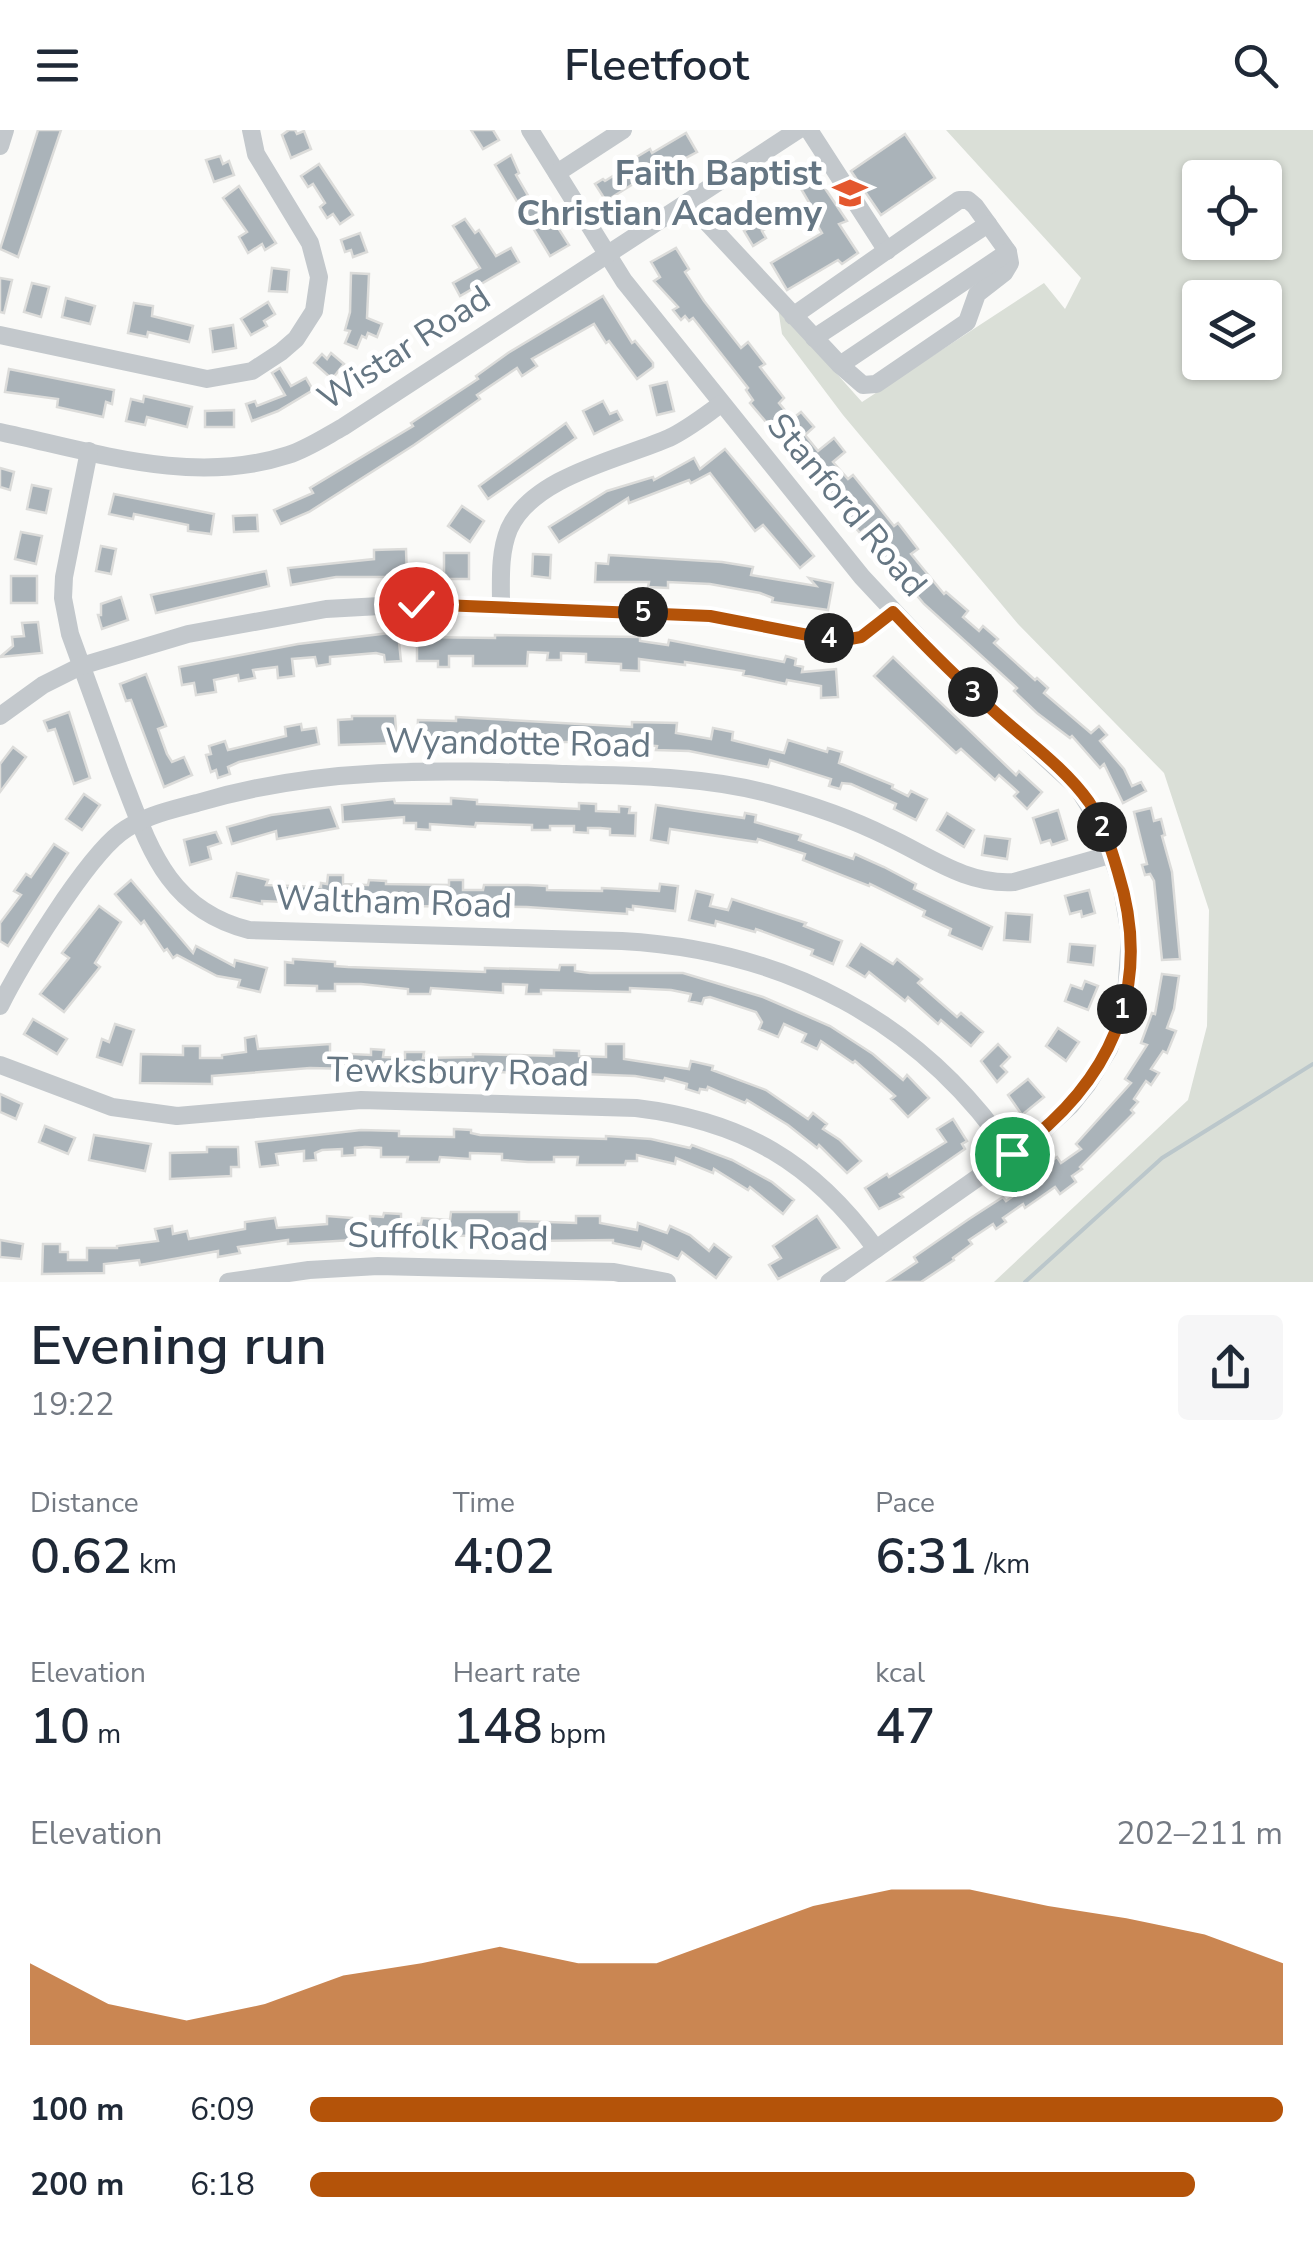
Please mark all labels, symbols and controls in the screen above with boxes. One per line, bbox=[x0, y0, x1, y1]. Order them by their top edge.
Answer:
text: Fleetfoot bbox=[564, 35, 749, 96]
icon: menu bbox=[30, 38, 85, 93]
icon: search bbox=[1228, 38, 1283, 93]
place label: Faith Baptist Christian Academy bbox=[516, 150, 823, 237]
map controls bbox=[1182, 160, 1282, 380]
button: locate bbox=[1182, 160, 1282, 260]
school or university icon: Faith Baptist Christian Academy bbox=[831, 174, 869, 212]
street label: Wistar Road bbox=[309, 275, 499, 421]
button: layers bbox=[1182, 280, 1282, 380]
street label: Stanford Road bbox=[756, 403, 938, 607]
pin bbox=[374, 562, 459, 647]
icon: check bbox=[389, 577, 444, 632]
pin: 5 bbox=[618, 587, 668, 637]
text: 5 bbox=[635, 593, 651, 631]
pin: 4 bbox=[804, 613, 854, 663]
text: 4 bbox=[821, 619, 837, 657]
pin: 3 bbox=[948, 667, 998, 717]
text: 3 bbox=[965, 673, 981, 711]
street label: Wyandotte Road bbox=[384, 717, 652, 769]
pin: 2 bbox=[1077, 802, 1127, 852]
text: 2 bbox=[1094, 808, 1110, 846]
street label: Waltham Road bbox=[275, 874, 513, 930]
pin: 1 bbox=[1097, 984, 1147, 1034]
text: 1 bbox=[1114, 990, 1130, 1028]
street label: Tewksbury Road bbox=[326, 1046, 590, 1098]
pin bbox=[970, 1112, 1055, 1197]
icon: arrive bbox=[985, 1127, 1040, 1182]
street label: Suffolk Road bbox=[347, 1212, 549, 1262]
text: Evening run bbox=[30, 1308, 327, 1383]
button: share bbox=[1178, 1315, 1283, 1420]
text: 19:22 bbox=[30, 1383, 114, 1426]
text: Distance bbox=[30, 1484, 139, 1522]
text: Time bbox=[453, 1484, 515, 1522]
text: Pace bbox=[875, 1484, 935, 1522]
text: 0.62 bbox=[30, 1522, 132, 1591]
text: 4:02 bbox=[453, 1522, 555, 1591]
text: 6:31 bbox=[875, 1522, 977, 1591]
text: km bbox=[132, 1545, 177, 1583]
text: /km bbox=[977, 1545, 1030, 1583]
text: Elevation bbox=[30, 1654, 146, 1692]
text: Heart rate bbox=[453, 1654, 581, 1692]
text: kcal bbox=[875, 1654, 925, 1692]
text: 10 bbox=[30, 1692, 90, 1761]
text: 148 bbox=[453, 1692, 543, 1761]
text: 47 bbox=[875, 1692, 935, 1761]
text: m bbox=[90, 1715, 121, 1753]
text: bpm bbox=[543, 1715, 606, 1753]
text: Elevation bbox=[30, 1812, 163, 1855]
text: 202–211 m bbox=[1116, 1812, 1283, 1855]
text: 100 m bbox=[30, 2088, 124, 2131]
text: 6:09 bbox=[190, 2088, 255, 2131]
text: 200 m bbox=[30, 2163, 124, 2206]
text: 6:18 bbox=[190, 2163, 255, 2206]

